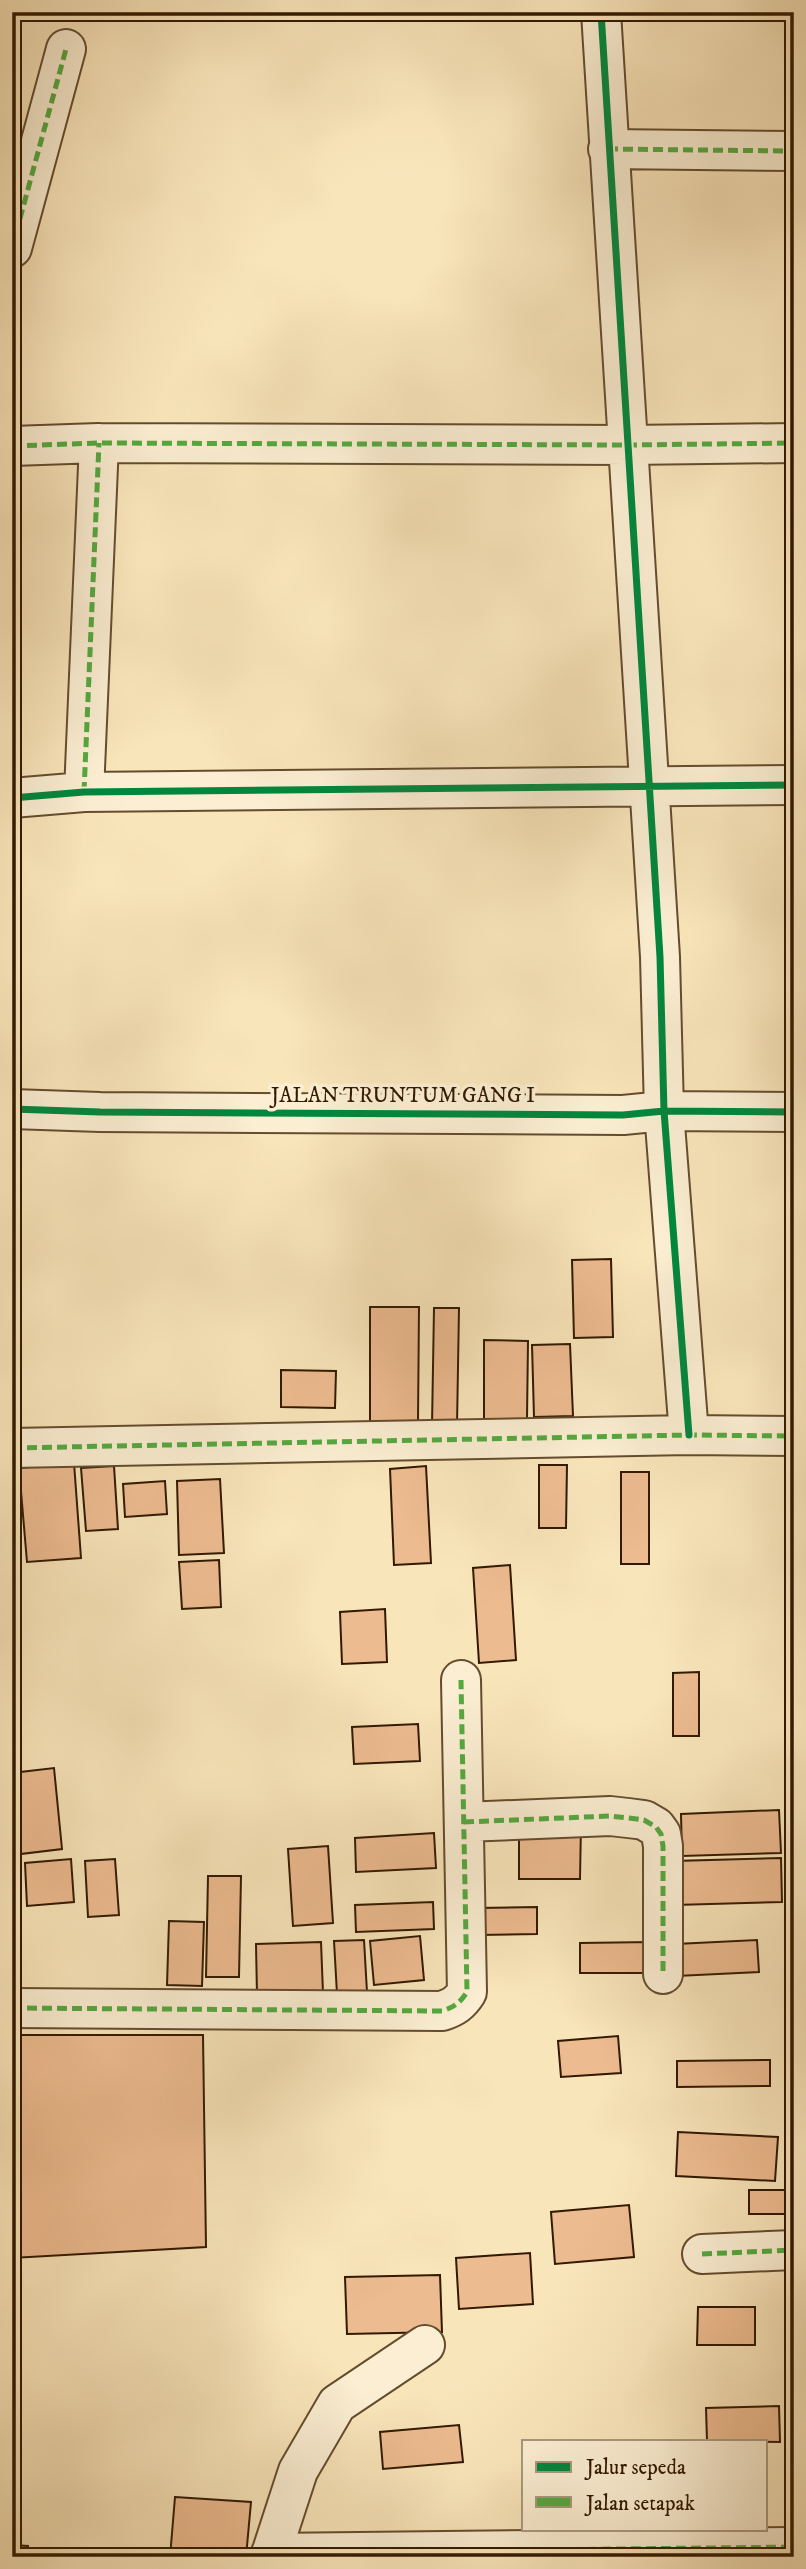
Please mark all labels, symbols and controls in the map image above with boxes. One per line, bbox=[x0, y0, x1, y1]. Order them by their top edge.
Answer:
street label: JALAN TRUNTUM GANG I bbox=[269, 1083, 535, 1109]
legend bbox=[522, 2440, 768, 2530]
text: Jalur sepeda bbox=[584, 2455, 686, 2481]
text: Jalan setapak bbox=[584, 2491, 695, 2517]

